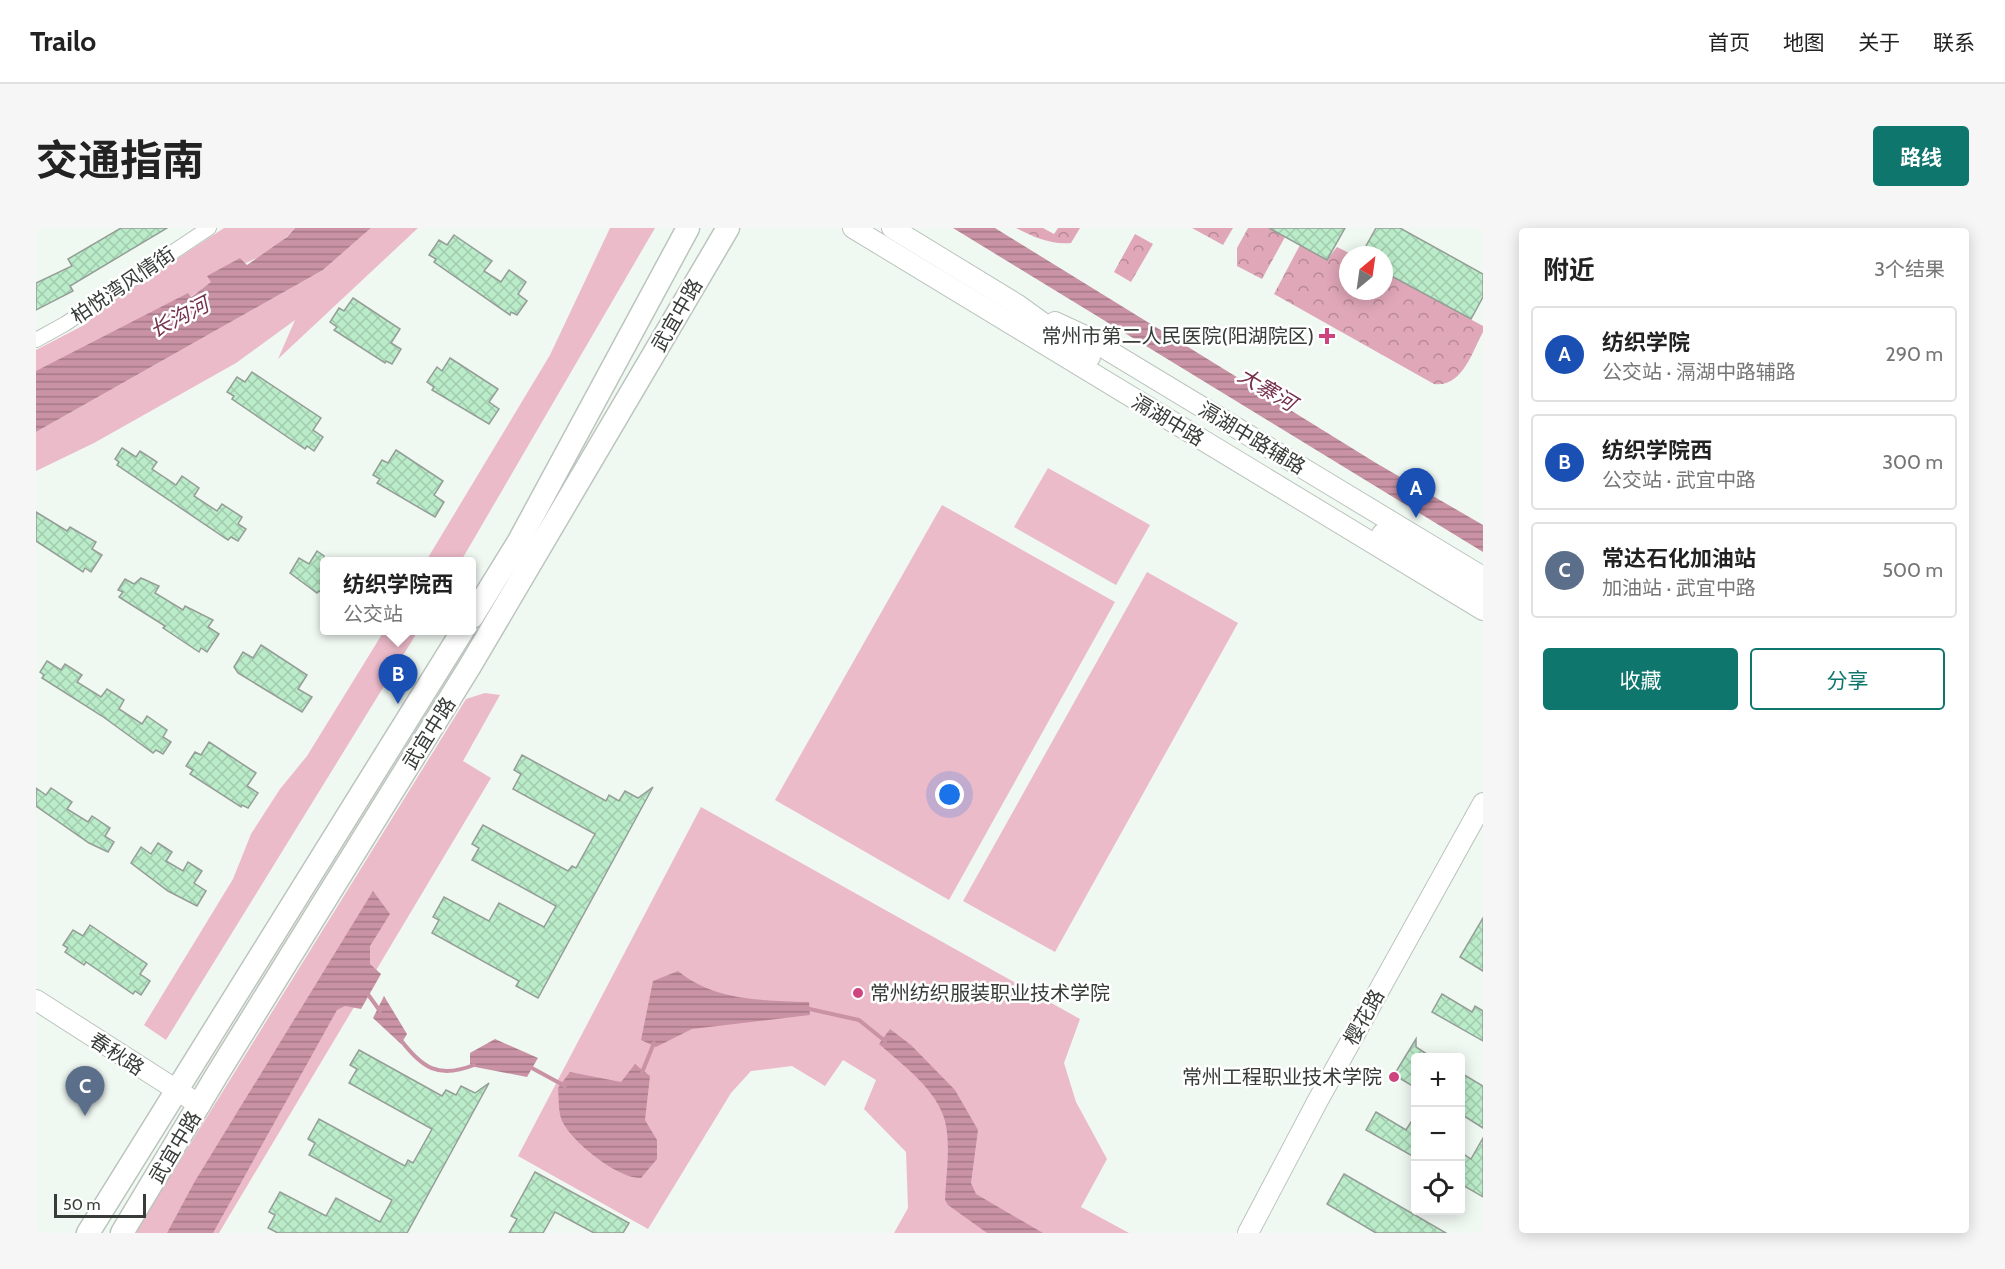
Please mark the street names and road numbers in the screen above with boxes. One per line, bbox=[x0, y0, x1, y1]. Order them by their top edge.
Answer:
street label: 柏悦湾风情街 bbox=[67, 241, 179, 329]
street label: 武宜中路 bbox=[647, 274, 707, 356]
street label: 滆湖中路 bbox=[1128, 389, 1208, 451]
street label: 滆湖中路辅路 bbox=[1194, 397, 1310, 479]
street label: 武宜中路 bbox=[398, 693, 460, 773]
street label: 樱花路 bbox=[1339, 985, 1389, 1049]
street label: 春秋路 bbox=[85, 1028, 149, 1080]
street label: 武宜中路 bbox=[144, 1107, 206, 1187]

